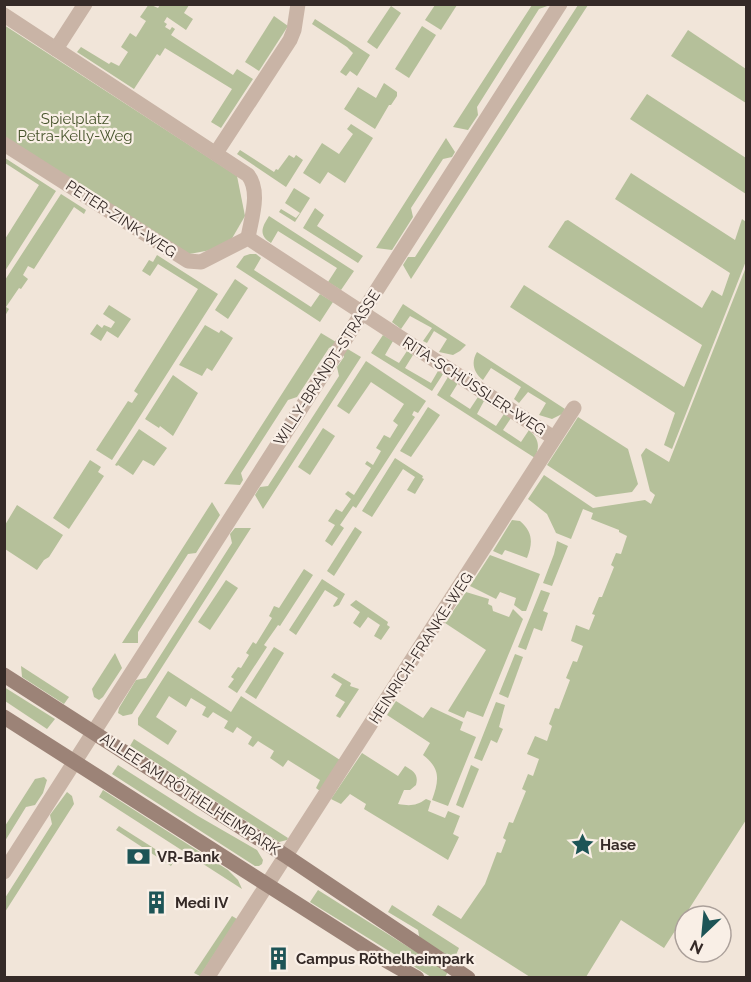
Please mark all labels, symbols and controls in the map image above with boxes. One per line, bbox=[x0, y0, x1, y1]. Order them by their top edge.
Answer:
park label: Spielplatz Petra-Kelly-Weg bbox=[17, 110, 133, 145]
street label: PETER-ZINK-WEG bbox=[62, 177, 180, 261]
street label: WILLY-BRANDT-STRASSE bbox=[270, 287, 384, 449]
street label: RITA-SCHÜSSLER-WEG bbox=[399, 332, 549, 439]
street label: HEINRICH-FRANKE-WEG bbox=[365, 569, 477, 727]
street label: ALLEE AM RÖTHELHEIMPARK bbox=[97, 728, 284, 859]
place icon: Hase bbox=[569, 832, 595, 858]
place label: Hase bbox=[600, 836, 636, 854]
bank icon: VR-Bank bbox=[126, 844, 152, 870]
place label: VR-Bank bbox=[157, 848, 220, 866]
building icon: Medi IV bbox=[144, 890, 170, 916]
place label: Medi IV bbox=[175, 894, 229, 912]
north arrow bbox=[673, 904, 733, 964]
text: N bbox=[687, 936, 706, 958]
building icon: Campus Röthelheimpark bbox=[265, 946, 291, 972]
place label: Campus Röthelheimpark bbox=[296, 950, 475, 968]

